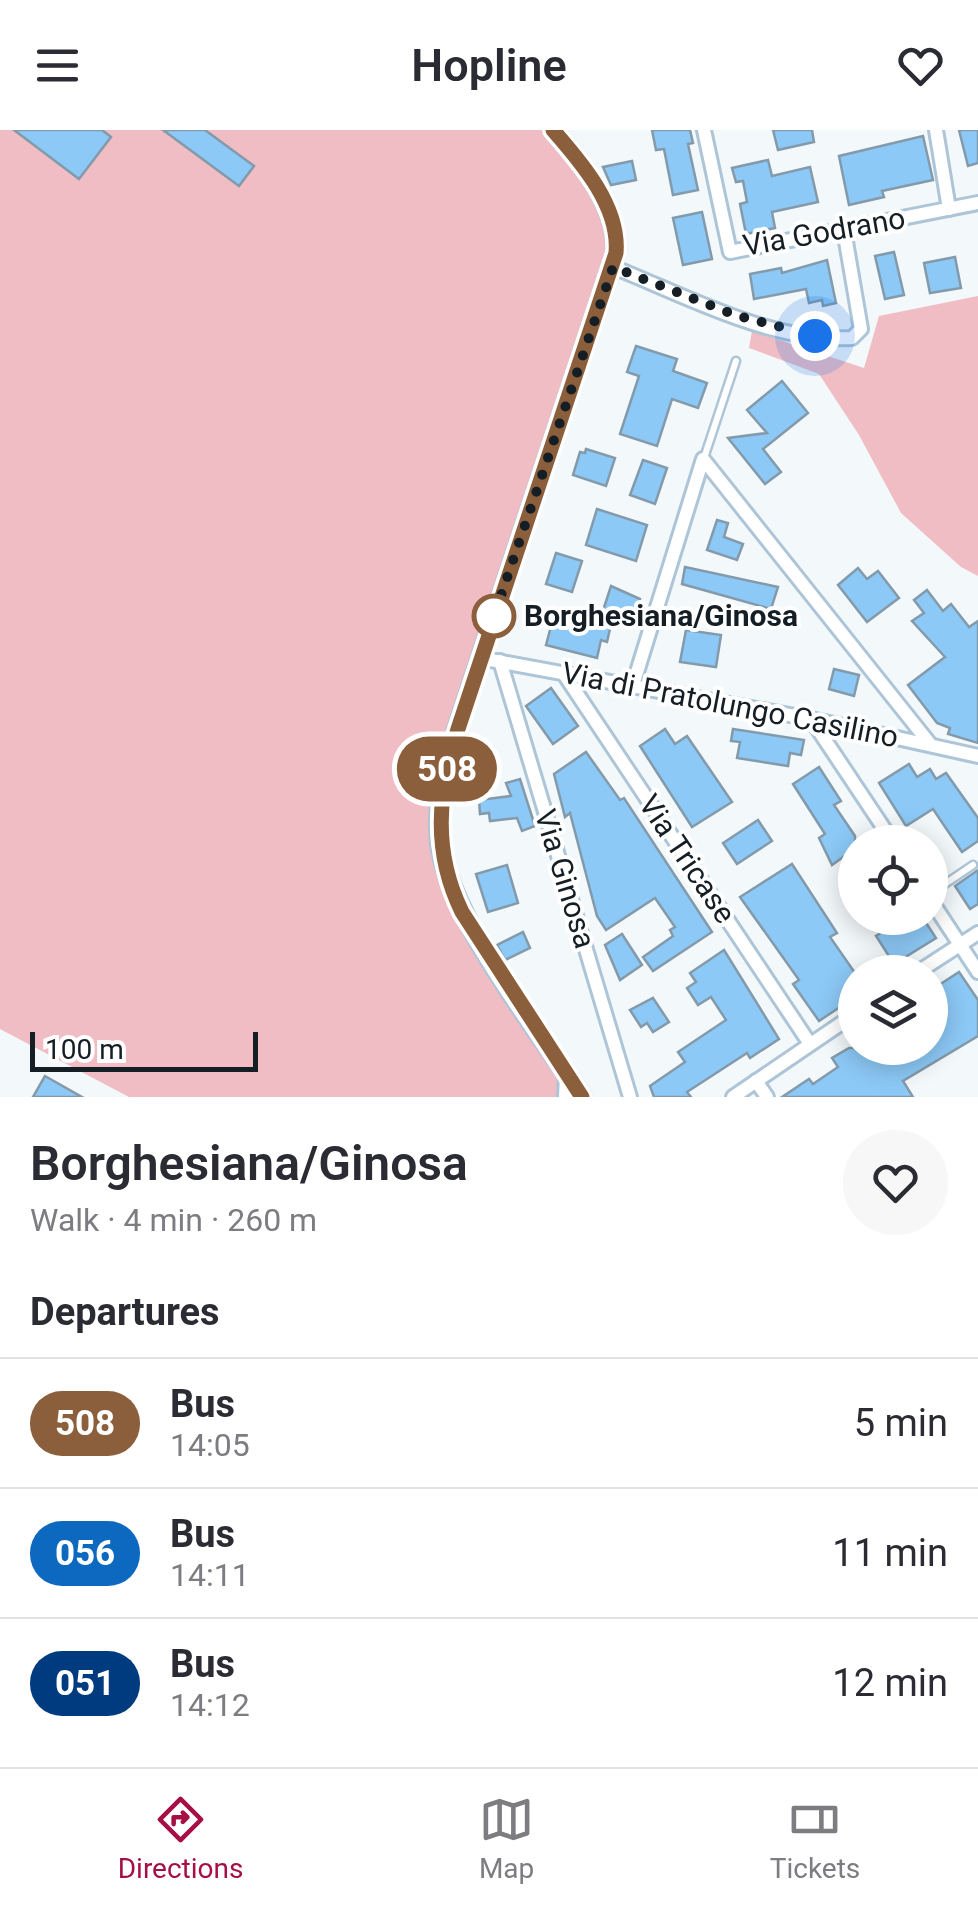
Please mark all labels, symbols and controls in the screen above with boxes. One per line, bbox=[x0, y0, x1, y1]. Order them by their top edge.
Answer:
icon: menu bbox=[30, 38, 85, 93]
icon: heart bbox=[893, 38, 948, 93]
text: Hopline bbox=[411, 39, 567, 92]
street label: Via Godrano bbox=[740, 200, 908, 263]
your location bbox=[790, 311, 840, 361]
marker: Borghesiana/Ginosa bbox=[473, 595, 515, 637]
place label: Borghesiana/Ginosa bbox=[524, 598, 798, 633]
street label: Via di Pratolungo Casilino bbox=[559, 655, 901, 754]
line badge: 508 bbox=[390, 736, 504, 802]
text: 508 bbox=[417, 749, 477, 790]
street label: Via Tricase bbox=[632, 788, 743, 930]
street label: Via Ginosa bbox=[528, 805, 603, 953]
map controls bbox=[838, 825, 948, 1065]
button: locate bbox=[838, 825, 948, 935]
button: layers bbox=[838, 955, 948, 1065]
scale bar bbox=[30, 1027, 258, 1071]
text: 100 m bbox=[45, 1033, 124, 1066]
button: heart bbox=[843, 1130, 948, 1235]
text: Borghesiana/Ginosa bbox=[30, 1135, 468, 1192]
text: Walk · 4 min · 260 m bbox=[30, 1201, 317, 1239]
text: Departures bbox=[30, 1290, 220, 1334]
text: Bus bbox=[170, 1382, 235, 1426]
text: 5 min bbox=[854, 1401, 948, 1445]
text: 508 bbox=[55, 1403, 115, 1444]
text: 14:05 bbox=[170, 1426, 250, 1464]
text: Bus bbox=[170, 1512, 235, 1556]
text: 11 min bbox=[832, 1531, 948, 1575]
text: 056 bbox=[55, 1533, 115, 1574]
text: 14:11 bbox=[170, 1556, 250, 1594]
text: Bus bbox=[170, 1642, 235, 1686]
text: 12 min bbox=[832, 1661, 948, 1705]
text: 051 bbox=[55, 1663, 115, 1704]
text: 14:12 bbox=[170, 1686, 250, 1724]
tab: Directions bbox=[118, 1792, 243, 1885]
tab: Map bbox=[479, 1792, 534, 1885]
tab: Tickets bbox=[770, 1792, 860, 1885]

